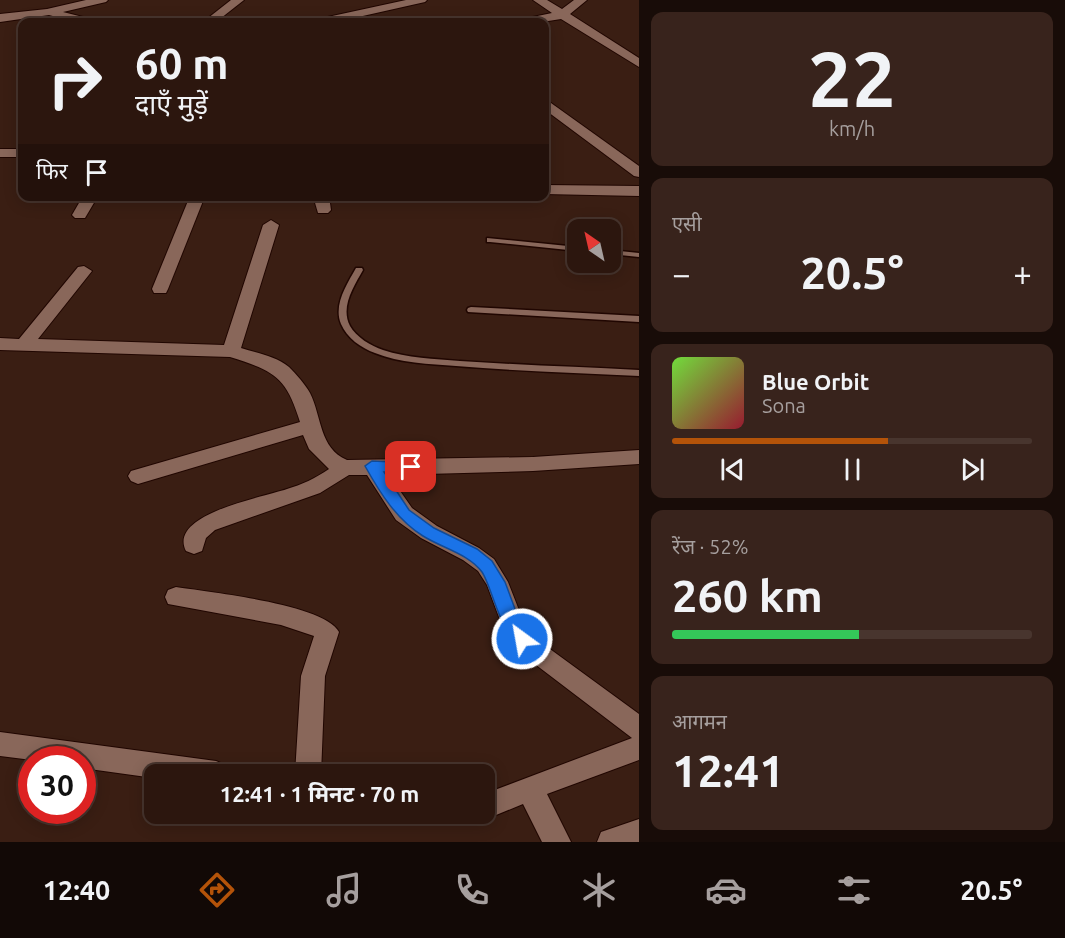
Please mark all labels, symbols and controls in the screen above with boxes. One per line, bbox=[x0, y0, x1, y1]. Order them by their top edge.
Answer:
text: 22 bbox=[808, 34, 896, 122]
text: 60 m bbox=[135, 40, 229, 87]
icon: right bbox=[36, 42, 114, 120]
text: दाएँ मुड़ें bbox=[135, 89, 208, 119]
text: km/h bbox=[829, 117, 875, 140]
icon: arrive bbox=[80, 156, 113, 189]
text: फिर bbox=[36, 158, 68, 183]
text: एसी bbox=[672, 212, 702, 235]
north arrow bbox=[567, 219, 621, 273]
map controls bbox=[567, 219, 621, 273]
text: 20.5° bbox=[800, 247, 904, 298]
text: − bbox=[672, 255, 691, 292]
text: + bbox=[1013, 255, 1032, 292]
text: Blue Orbit bbox=[762, 369, 869, 394]
text: Sona bbox=[762, 394, 806, 417]
pin bbox=[385, 441, 436, 492]
icon: arrive bbox=[394, 450, 427, 483]
icon: previous bbox=[716, 453, 749, 486]
icon: pause bbox=[836, 453, 869, 486]
icon: next bbox=[956, 453, 989, 486]
text: रेंज · 52% bbox=[672, 535, 748, 558]
text: 260 km bbox=[672, 570, 823, 621]
position arrow bbox=[490, 607, 554, 671]
text: आगमन bbox=[672, 710, 727, 733]
text: 12:41 bbox=[672, 745, 785, 796]
speed limit sign: 30 bbox=[18, 746, 96, 824]
text: 12:41 · 1 मिनट · 70 m bbox=[220, 781, 419, 806]
icon: directions bbox=[196, 869, 238, 911]
icon: music bbox=[323, 869, 365, 911]
icon: phone bbox=[451, 869, 493, 911]
icon: climate bbox=[578, 869, 620, 911]
icon: car bbox=[705, 869, 747, 911]
icon: filters bbox=[833, 869, 875, 911]
text: 12:40 bbox=[43, 875, 110, 905]
text: 20.5° bbox=[960, 875, 1022, 905]

